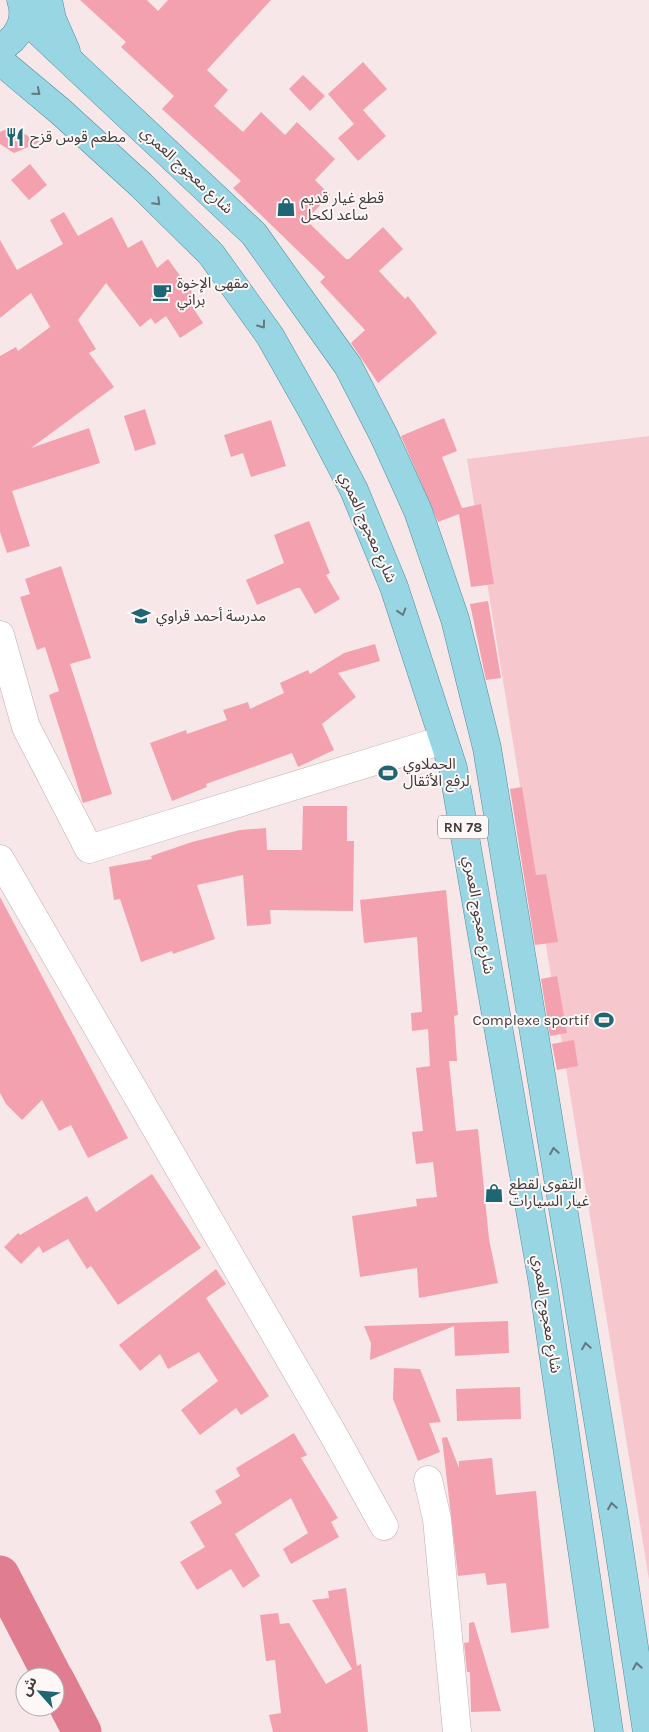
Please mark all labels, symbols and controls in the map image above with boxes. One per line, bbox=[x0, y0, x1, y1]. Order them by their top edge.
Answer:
one-way arrow bbox=[32, 87, 41, 96]
street label: شارع معجوج العمري bbox=[135, 123, 237, 220]
restaurant icon: مطعم قوس قزح bbox=[4, 126, 26, 148]
place label: مطعم قوس قزح bbox=[30, 128, 126, 149]
place label: قطع غيار قديم ساعد لكحل bbox=[301, 189, 384, 224]
one-way arrow bbox=[152, 196, 161, 205]
shop icon: قطع غيار قديم ساعد لكحل bbox=[275, 196, 297, 218]
place label: مقهى الإخوة براني bbox=[177, 274, 249, 311]
cafe icon: مقهى الإخوة براني bbox=[151, 281, 173, 303]
one-way arrow bbox=[256, 319, 265, 329]
street label: شارع معجوج العمري bbox=[333, 469, 401, 587]
school or university icon: مدرسة أحمد قراوي bbox=[130, 605, 152, 627]
place label: مدرسة أحمد قراوي bbox=[156, 607, 266, 627]
one-way arrow bbox=[396, 607, 406, 616]
place label: الحملاوي لرفع الأثقال bbox=[403, 755, 470, 793]
sports icon: الحملاوي لرفع الأثقال bbox=[377, 762, 399, 784]
road number: RN 78 bbox=[438, 816, 488, 839]
street label: شارع معجوج العمري bbox=[457, 855, 498, 976]
sports icon: Complexe sportif bbox=[593, 1009, 615, 1031]
place label: Complexe sportif bbox=[472, 1011, 590, 1029]
one-way arrow bbox=[549, 1146, 559, 1155]
place label: التقوى لقطع غيار السيارات bbox=[509, 1175, 590, 1210]
shop icon: التقوى لقطع غيار السيارات bbox=[483, 1182, 505, 1204]
street label: شارع معجوج العمري bbox=[526, 1254, 565, 1375]
one-way arrow bbox=[581, 1341, 591, 1350]
one-way arrow bbox=[608, 1501, 618, 1510]
one-way arrow bbox=[632, 1662, 642, 1671]
north arrow bbox=[15, 1667, 65, 1717]
text: ش bbox=[17, 1674, 41, 1699]

